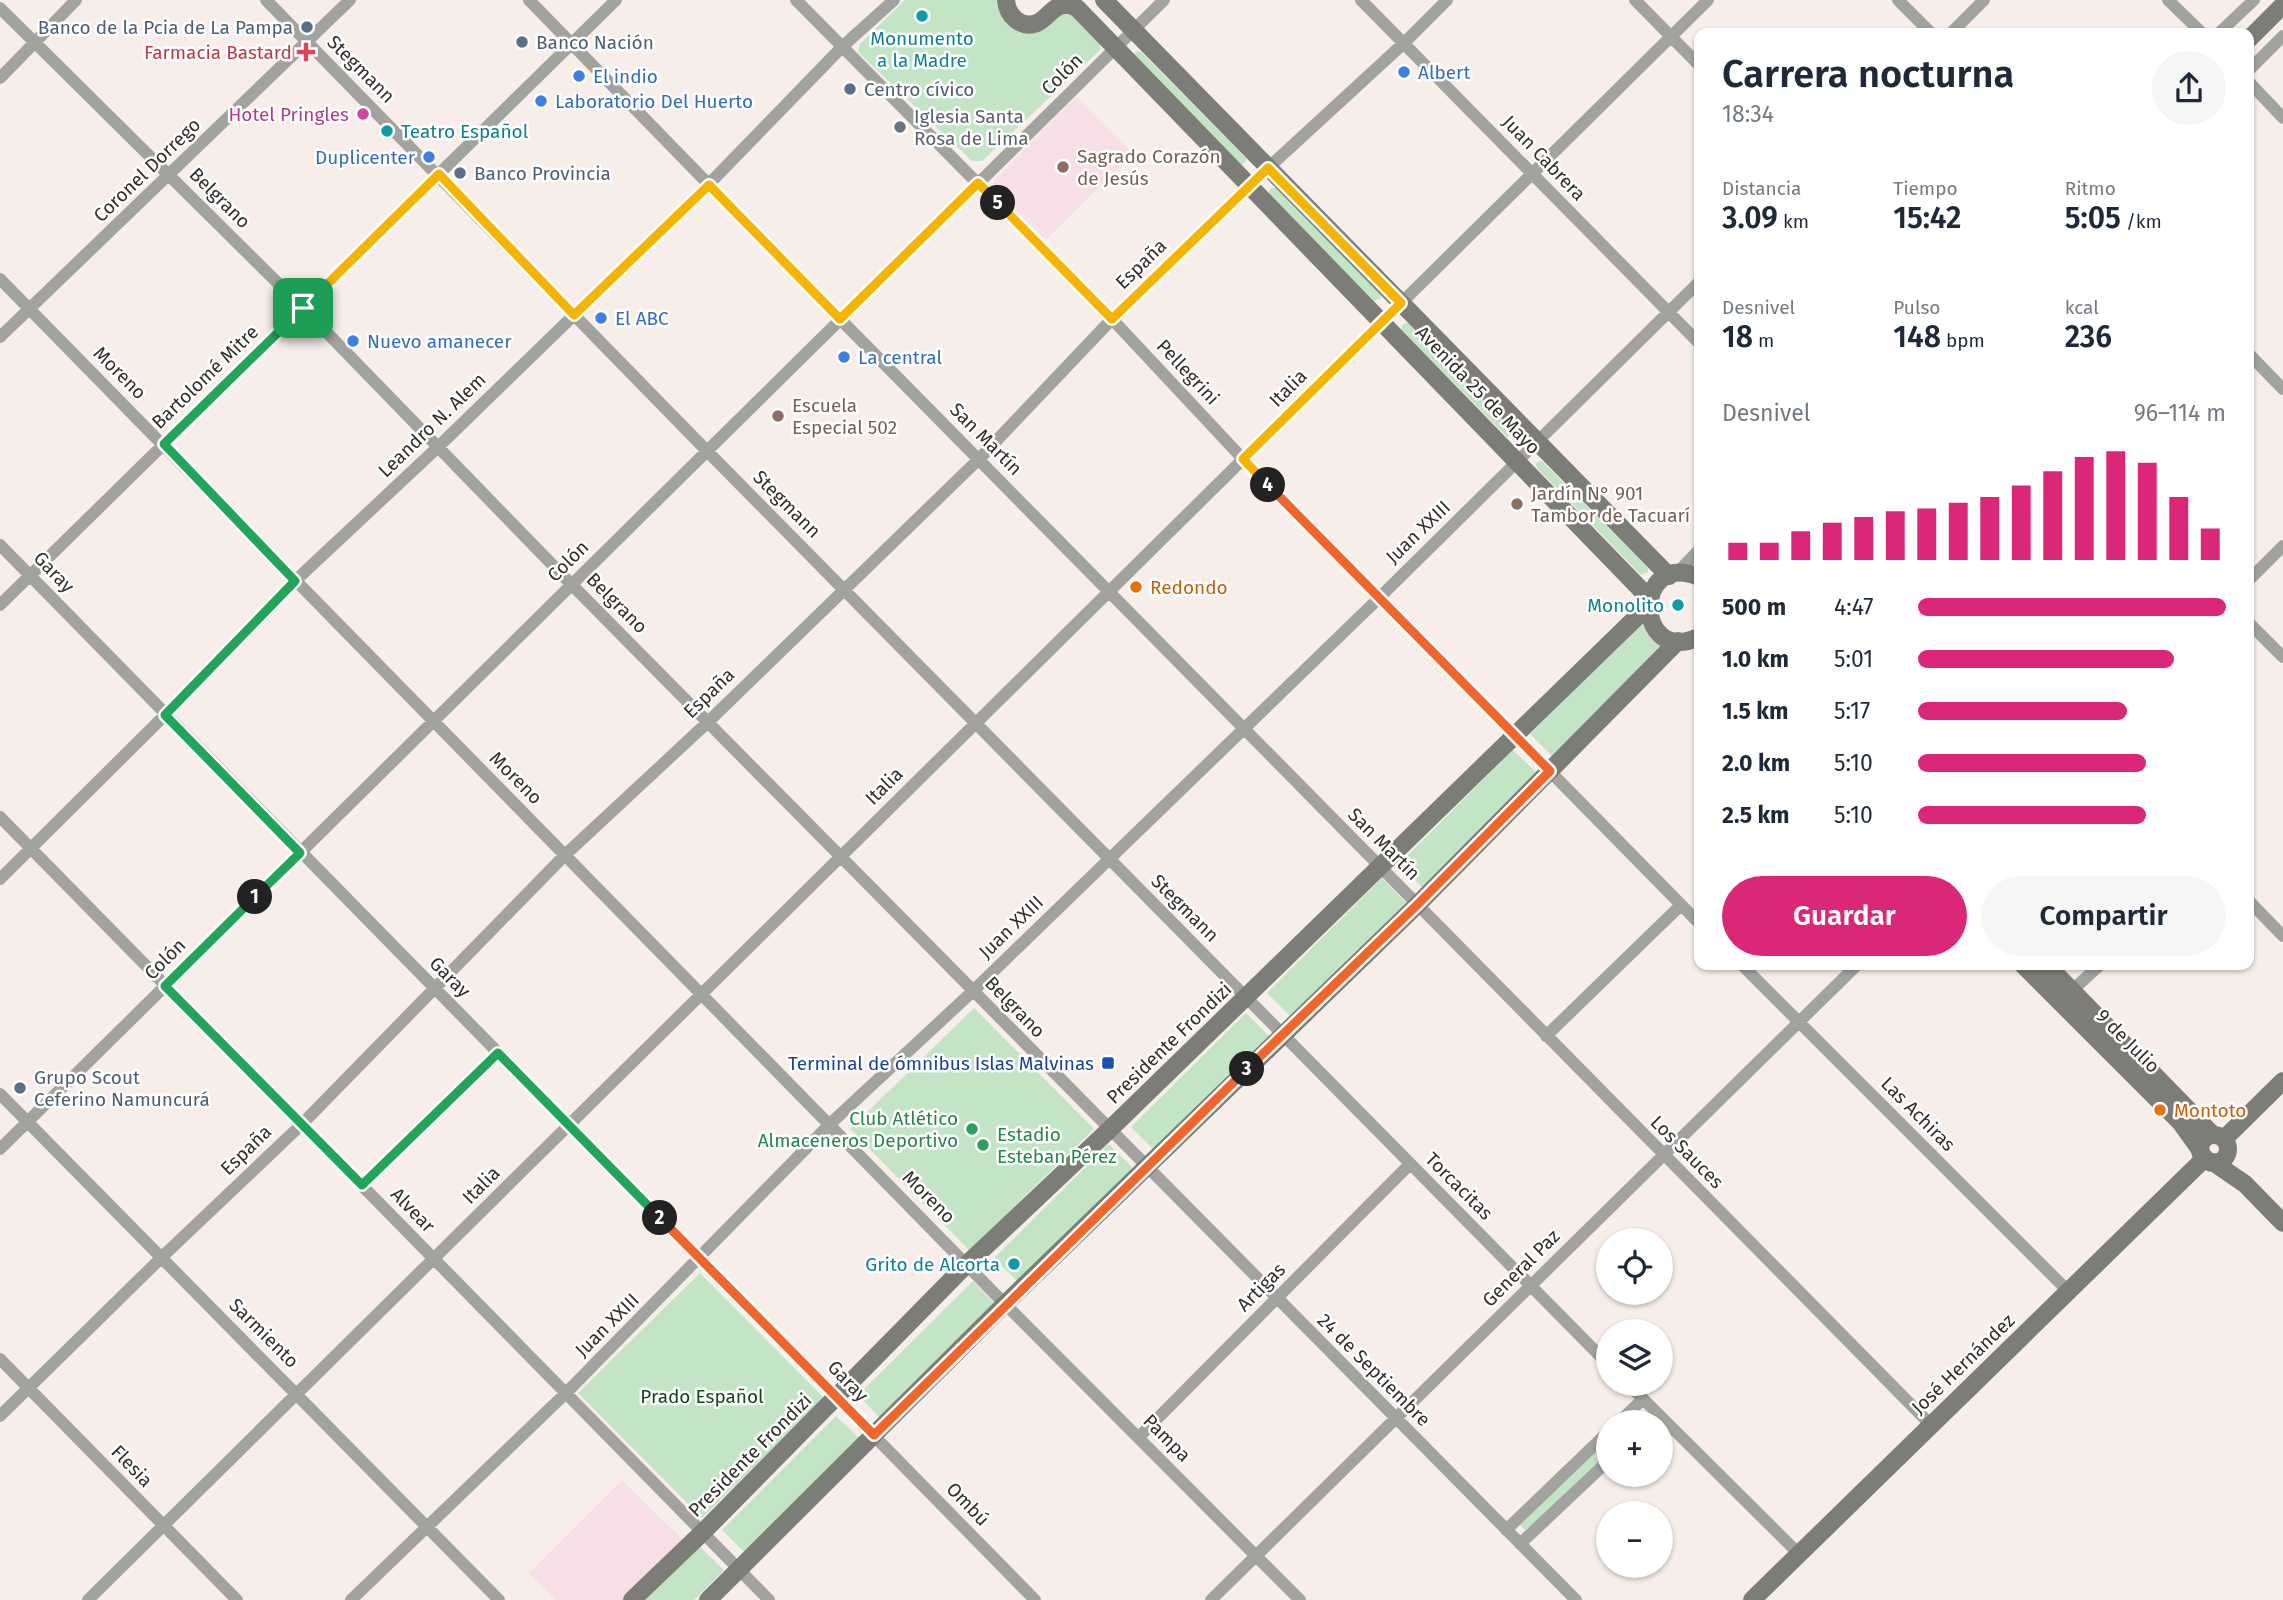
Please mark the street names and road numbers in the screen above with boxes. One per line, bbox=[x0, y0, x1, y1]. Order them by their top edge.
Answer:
street label: Stegmann bbox=[322, 30, 400, 108]
street label: Colón bbox=[1037, 49, 1087, 99]
street label: Juan Cabrera bbox=[1498, 111, 1590, 205]
street label: Coronel Dorrego bbox=[89, 113, 205, 227]
street label: Belgrano bbox=[185, 163, 255, 233]
street label: España bbox=[1111, 234, 1171, 294]
street label: Bartolomé Mitre bbox=[147, 320, 263, 434]
street label: Avenida 25 de Mayo bbox=[1411, 321, 1545, 459]
street label: Pellegrini bbox=[1152, 334, 1224, 410]
street label: Moreno bbox=[89, 342, 151, 404]
street label: Italia bbox=[1264, 364, 1312, 412]
street label: Leandro N. Alem bbox=[373, 368, 491, 482]
street label: San Martín bbox=[945, 398, 1027, 480]
street label: Stegmann bbox=[748, 465, 826, 543]
street label: Juan XXIII bbox=[1381, 496, 1455, 568]
street label: Colón bbox=[543, 536, 593, 586]
street label: Garay bbox=[29, 547, 80, 598]
street label: Belgrano bbox=[582, 568, 652, 638]
street label: España bbox=[679, 663, 739, 723]
street label: Moreno bbox=[485, 747, 547, 809]
street label: Italia bbox=[860, 762, 908, 810]
street label: San Martín bbox=[1343, 803, 1425, 885]
street label: Stegmann bbox=[1146, 869, 1224, 947]
street label: Juan XXIII bbox=[974, 891, 1048, 963]
street label: Colón bbox=[140, 934, 190, 984]
street label: Garay bbox=[425, 952, 476, 1003]
street label: Belgrano bbox=[980, 971, 1050, 1043]
street label: Presidente Frondizi bbox=[1102, 977, 1236, 1109]
street label: 9 de Julio bbox=[2091, 1004, 2165, 1078]
street label: Las Achiras bbox=[1876, 1072, 1960, 1156]
street label: Los Sauces bbox=[1646, 1111, 1728, 1193]
street label: España bbox=[216, 1120, 276, 1180]
street label: Torcacitas bbox=[1420, 1147, 1498, 1225]
street label: Italia bbox=[457, 1161, 505, 1209]
street label: Moreno bbox=[898, 1166, 960, 1228]
street label: Alvear bbox=[386, 1183, 440, 1238]
street label: General Paz bbox=[1478, 1225, 1564, 1311]
street label: Artigas bbox=[1232, 1258, 1290, 1316]
street label: Juan XXIII bbox=[570, 1288, 644, 1362]
street label: Sarmiento bbox=[224, 1293, 304, 1373]
street label: 24 de Septiembre bbox=[1313, 1309, 1435, 1431]
street label: José Hernández bbox=[1907, 1309, 2019, 1419]
street label: Garay bbox=[823, 1356, 874, 1407]
street label: Presidente Frondizi bbox=[684, 1389, 816, 1521]
street label: Pampa bbox=[1138, 1409, 1196, 1467]
street label: Flesia bbox=[107, 1440, 157, 1492]
street label: Ombú bbox=[942, 1477, 994, 1531]

